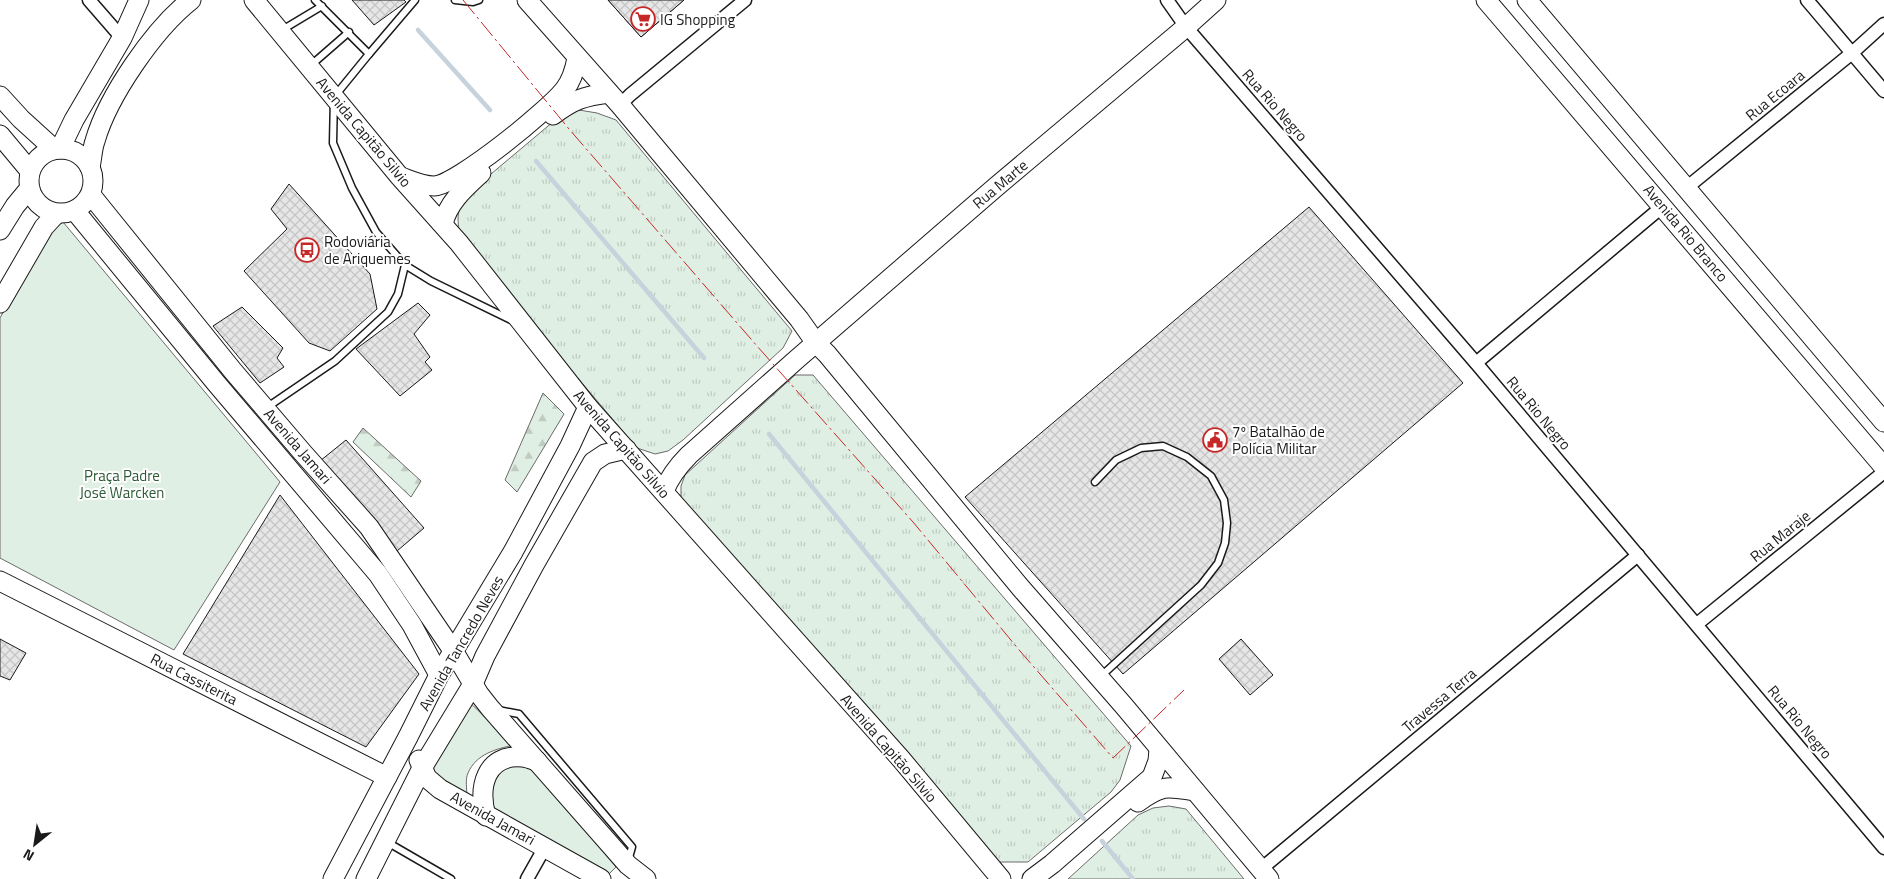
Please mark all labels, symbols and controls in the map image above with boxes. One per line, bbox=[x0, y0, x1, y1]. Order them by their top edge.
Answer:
supermarket icon: IG Shopping bbox=[630, 6, 656, 32]
place label: IG Shopping bbox=[660, 8, 735, 31]
street label: Rua Rio Negro bbox=[1237, 63, 1313, 147]
street label: Rua Ecoara bbox=[1740, 64, 1810, 126]
street label: Avenida Capitão Silvio bbox=[311, 72, 417, 192]
street label: Rua Marte bbox=[967, 154, 1033, 214]
street label: Avenida Rio Branco bbox=[1638, 179, 1734, 287]
place label: Rodoviária de Ariquemes bbox=[324, 230, 411, 270]
bus stop icon: Rodoviária de Ariquemes bbox=[294, 237, 320, 263]
street label: Rua Rio Negro bbox=[1501, 371, 1577, 455]
street label: Avenida Capitão Silvio bbox=[568, 385, 676, 504]
street label: Avenida Jamari bbox=[259, 403, 337, 489]
place label: 7º Batalhão de Polícia Militar bbox=[1232, 420, 1325, 460]
public building icon: 7º Batalhão de Polícia Militar bbox=[1202, 427, 1228, 453]
park label: Praça Padre José Warcken bbox=[80, 464, 164, 504]
street label: Rua Maraje bbox=[1745, 505, 1815, 567]
street label: Avenida Tancredo Neves bbox=[413, 571, 509, 715]
street label: Rua Cassiterita bbox=[146, 647, 242, 711]
street label: Travessa Terra bbox=[1397, 662, 1481, 738]
street label: Rua Rio Negro bbox=[1762, 680, 1838, 764]
street label: Avenida Capitão Silvio bbox=[835, 689, 943, 808]
street label: Avenida Jamari bbox=[446, 785, 540, 851]
north arrow bbox=[10, 819, 60, 869]
text: N bbox=[19, 844, 38, 867]

